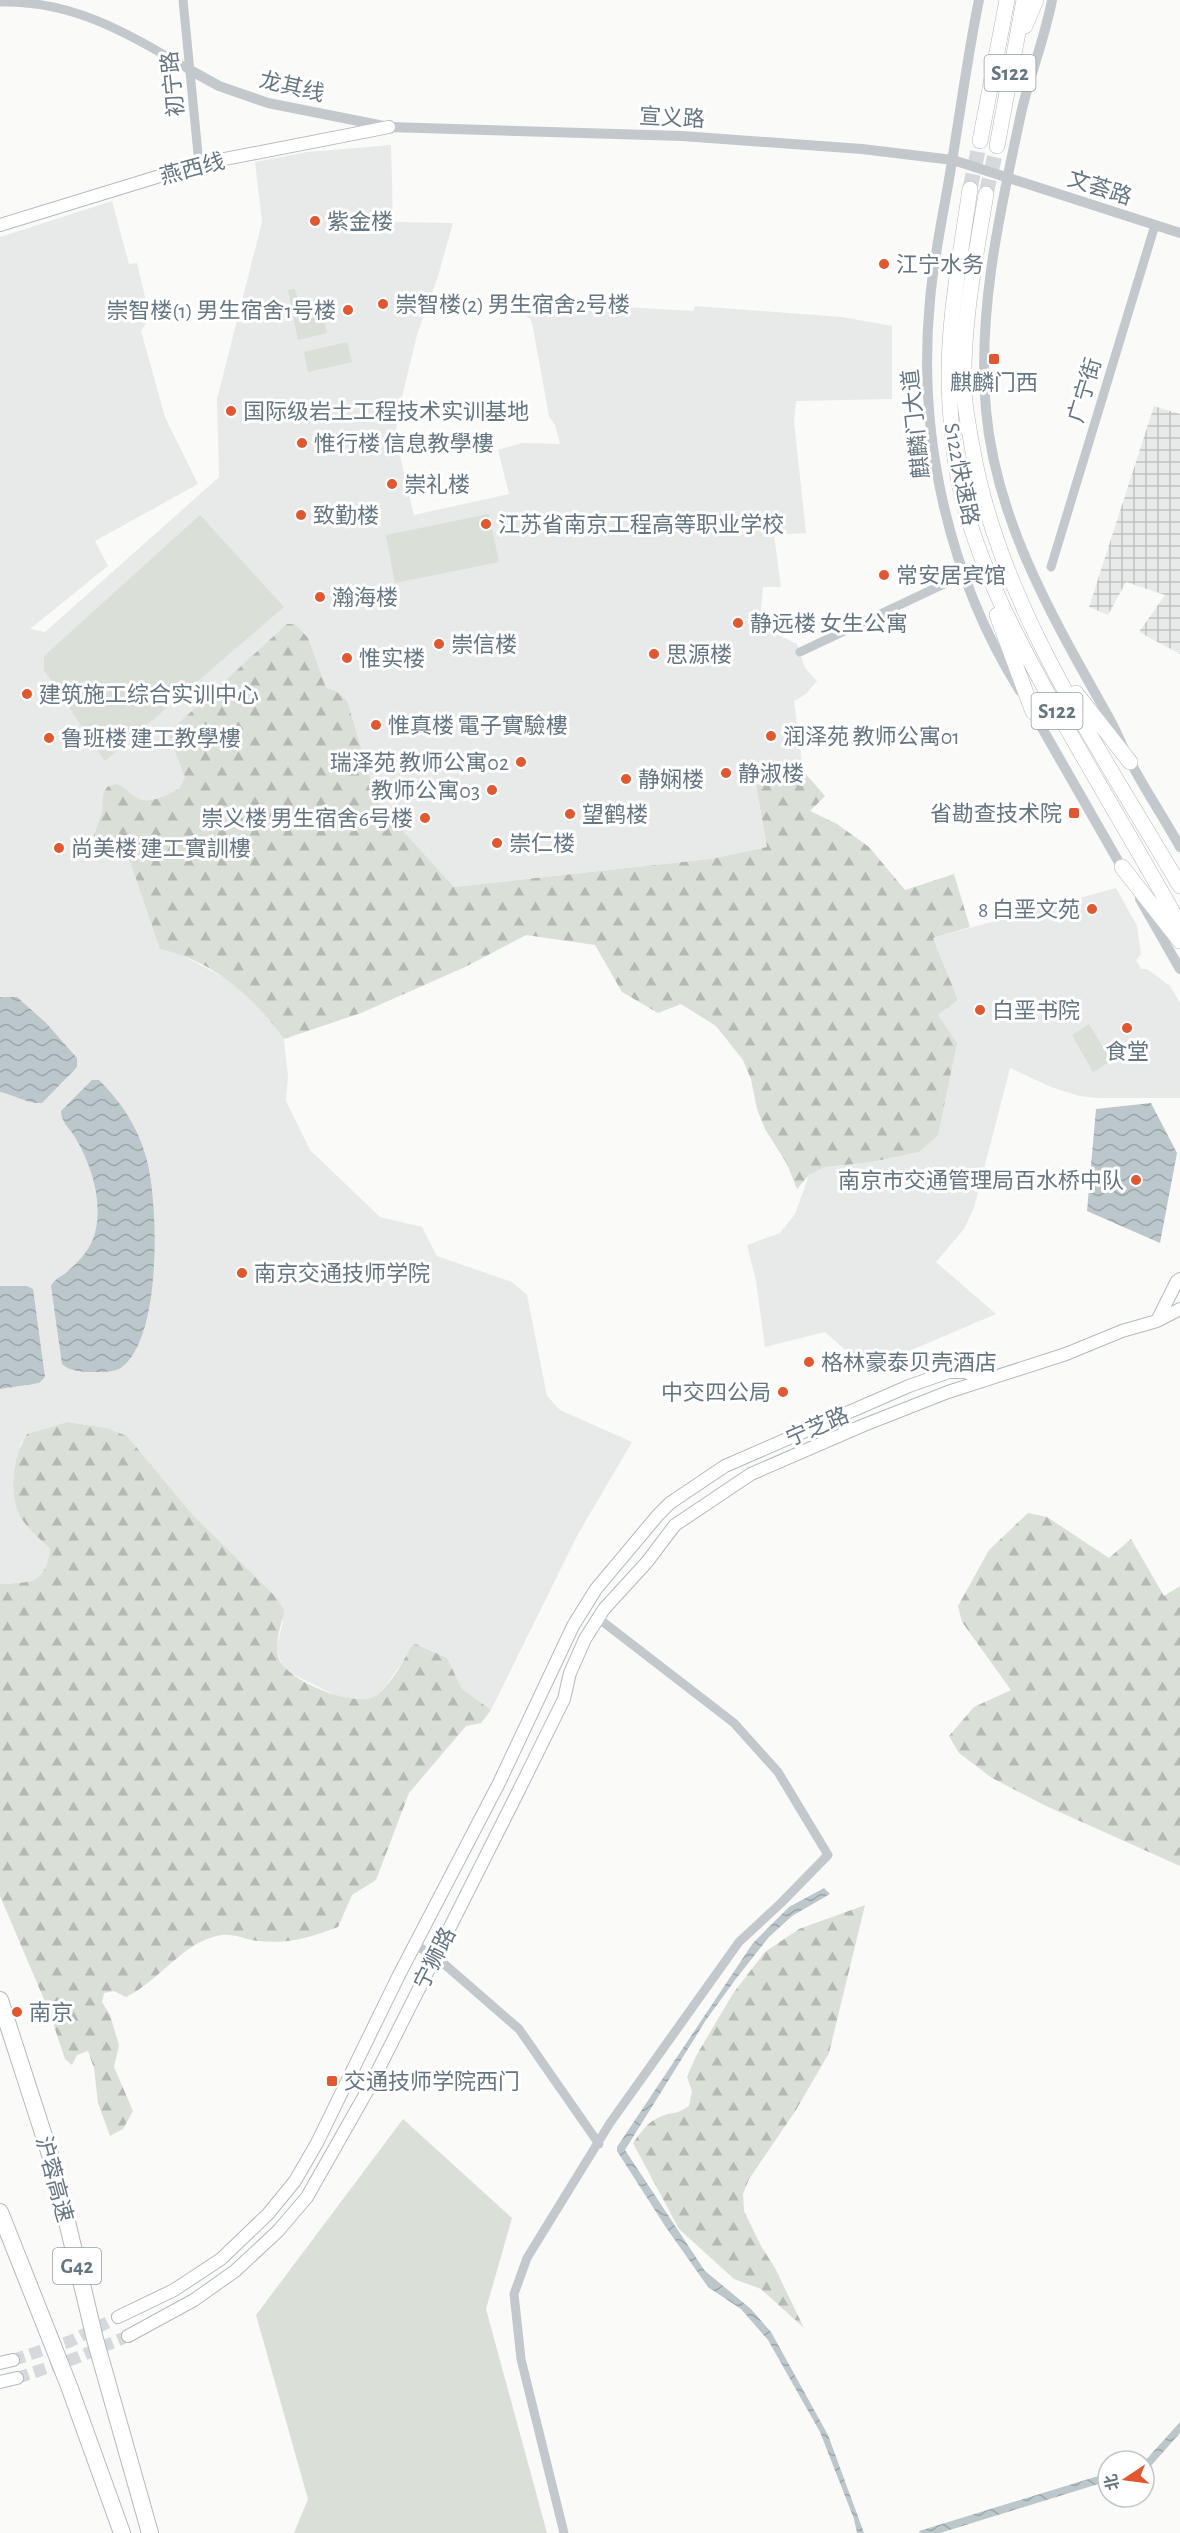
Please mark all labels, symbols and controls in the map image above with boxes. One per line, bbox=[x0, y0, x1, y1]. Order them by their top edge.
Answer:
street label: 初宁路 bbox=[158, 50, 187, 118]
road number: S122 bbox=[984, 55, 1036, 91]
street label: 龙其线 bbox=[257, 68, 327, 105]
street label: 宣义路 bbox=[638, 104, 706, 131]
street label: 燕西线 bbox=[157, 149, 227, 188]
street label: 文荟路 bbox=[1065, 166, 1135, 209]
place label: 紫金楼 bbox=[327, 210, 393, 233]
marker: 紫金楼 bbox=[308, 214, 322, 228]
place label: 江宁水务 bbox=[896, 253, 984, 276]
marker: 江宁水务 bbox=[877, 257, 891, 271]
place label: 崇智楼(2) 男生宿舍2号楼 bbox=[395, 293, 630, 316]
marker: 崇智楼(2) 男生宿舍2号楼 bbox=[376, 297, 390, 311]
place label: 崇智楼(1) 男生宿舍1号楼 bbox=[106, 299, 336, 322]
marker: 崇智楼(1) 男生宿舍1号楼 bbox=[341, 303, 355, 317]
marker: 麒麟门西 bbox=[987, 352, 1001, 366]
street label: 广宁街 bbox=[1064, 355, 1105, 425]
street label: 麒麟门大道 bbox=[898, 368, 933, 480]
place label: 麒麟门西 bbox=[950, 371, 1038, 394]
place label: 国际级岩土工程技术实训基地 bbox=[243, 400, 529, 423]
marker: 国际级岩土工程技术实训基地 bbox=[224, 404, 238, 418]
street label: S122快速路 bbox=[940, 421, 983, 527]
place label: 惟行楼 信息教學樓 bbox=[314, 432, 494, 455]
marker: 惟行楼 信息教學樓 bbox=[295, 436, 309, 450]
place label: 崇礼楼 bbox=[404, 473, 470, 496]
marker: 崇礼楼 bbox=[385, 477, 399, 491]
place label: 致勤楼 bbox=[313, 504, 379, 527]
marker: 致勤楼 bbox=[294, 508, 308, 522]
place label: 江苏省南京工程高等职业学校 bbox=[498, 513, 784, 536]
marker: 江苏省南京工程高等职业学校 bbox=[479, 517, 493, 531]
place label: 常安居宾馆 bbox=[896, 564, 1006, 587]
marker: 常安居宾馆 bbox=[877, 568, 891, 582]
place label: 瀚海楼 bbox=[332, 586, 398, 609]
marker: 瀚海楼 bbox=[313, 590, 327, 604]
place label: 静远楼 女生公寓 bbox=[750, 612, 908, 635]
marker: 静远楼 女生公寓 bbox=[731, 616, 745, 630]
place label: 崇信楼 bbox=[451, 633, 517, 656]
marker: 崇信楼 bbox=[432, 637, 446, 651]
place label: 思源楼 bbox=[666, 643, 732, 666]
place label: 惟实楼 bbox=[359, 647, 425, 670]
marker: 思源楼 bbox=[647, 647, 661, 661]
marker: 惟实楼 bbox=[340, 651, 354, 665]
place label: 建筑施工综合实训中心 bbox=[39, 683, 259, 706]
marker: 建筑施工综合实训中心 bbox=[20, 687, 34, 701]
road number: S122 bbox=[1032, 693, 1082, 729]
place label: 惟真楼 電子實驗樓 bbox=[388, 714, 568, 737]
marker: 惟真楼 電子實驗樓 bbox=[369, 718, 383, 732]
place label: 润泽苑 教师公寓01 bbox=[783, 725, 960, 748]
place label: 鲁班楼 建工教學樓 bbox=[61, 727, 241, 750]
marker: 润泽苑 教师公寓01 bbox=[764, 729, 778, 743]
marker: 鲁班楼 建工教學樓 bbox=[42, 731, 56, 745]
place label: 瑞泽苑 教师公寓02 bbox=[330, 751, 509, 774]
marker: 瑞泽苑 教师公寓02 bbox=[514, 755, 528, 769]
place label: 静淑楼 bbox=[738, 762, 804, 785]
marker: 静淑楼 bbox=[719, 766, 733, 780]
place label: 静娴楼 bbox=[638, 768, 704, 791]
marker: 静娴楼 bbox=[619, 772, 633, 786]
place label: 教师公寓03 bbox=[371, 779, 480, 802]
marker: 教师公寓03 bbox=[485, 783, 499, 797]
place label: 省勘查技术院 bbox=[930, 802, 1062, 825]
place label: 望鹤楼 bbox=[582, 803, 648, 826]
marker: 省勘查技术院 bbox=[1067, 806, 1081, 820]
place label: 崇义楼 男生宿舍6号楼 bbox=[201, 807, 413, 830]
marker: 望鹤楼 bbox=[563, 807, 577, 821]
marker: 崇义楼 男生宿舍6号楼 bbox=[418, 811, 432, 825]
place label: 崇仁楼 bbox=[509, 832, 575, 855]
marker: 崇仁楼 bbox=[490, 836, 504, 850]
place label: 尚美楼 建工實訓樓 bbox=[71, 837, 251, 860]
marker: 尚美楼 建工實訓樓 bbox=[52, 841, 66, 855]
place label: 8 白垩文苑 bbox=[978, 898, 1080, 921]
marker: 8 白垩文苑 bbox=[1085, 902, 1099, 916]
place label: 白垩书院 bbox=[992, 999, 1080, 1022]
marker: 白垩书院 bbox=[973, 1003, 987, 1017]
marker: 食堂 bbox=[1120, 1021, 1134, 1035]
place label: 食堂 bbox=[1105, 1040, 1149, 1063]
place label: 南京市交通管理局百水桥中队 bbox=[838, 1169, 1124, 1192]
marker: 南京市交通管理局百水桥中队 bbox=[1129, 1173, 1143, 1187]
place label: 南京交通技师学院 bbox=[254, 1262, 430, 1285]
marker: 南京交通技师学院 bbox=[235, 1266, 249, 1280]
place label: 格林豪泰贝壳酒店 bbox=[821, 1351, 997, 1374]
marker: 格林豪泰贝壳酒店 bbox=[802, 1355, 816, 1369]
place label: 中交四公局 bbox=[661, 1381, 771, 1404]
marker: 中交四公局 bbox=[776, 1385, 790, 1399]
street label: 宁芝路 bbox=[782, 1403, 852, 1450]
street label: 宁狮路 bbox=[409, 1924, 460, 1993]
place label: 南京 bbox=[29, 2001, 73, 2024]
marker: 南京 bbox=[10, 2005, 24, 2019]
place label: 交通技师学院西门 bbox=[344, 2070, 520, 2093]
marker: 交通技师学院西门 bbox=[325, 2074, 339, 2088]
street label: 沪蓉高速 bbox=[32, 2134, 77, 2225]
road number: G42 bbox=[53, 2248, 101, 2284]
north arrow bbox=[1096, 2449, 1156, 2509]
text: 北 bbox=[1102, 2473, 1122, 2492]

